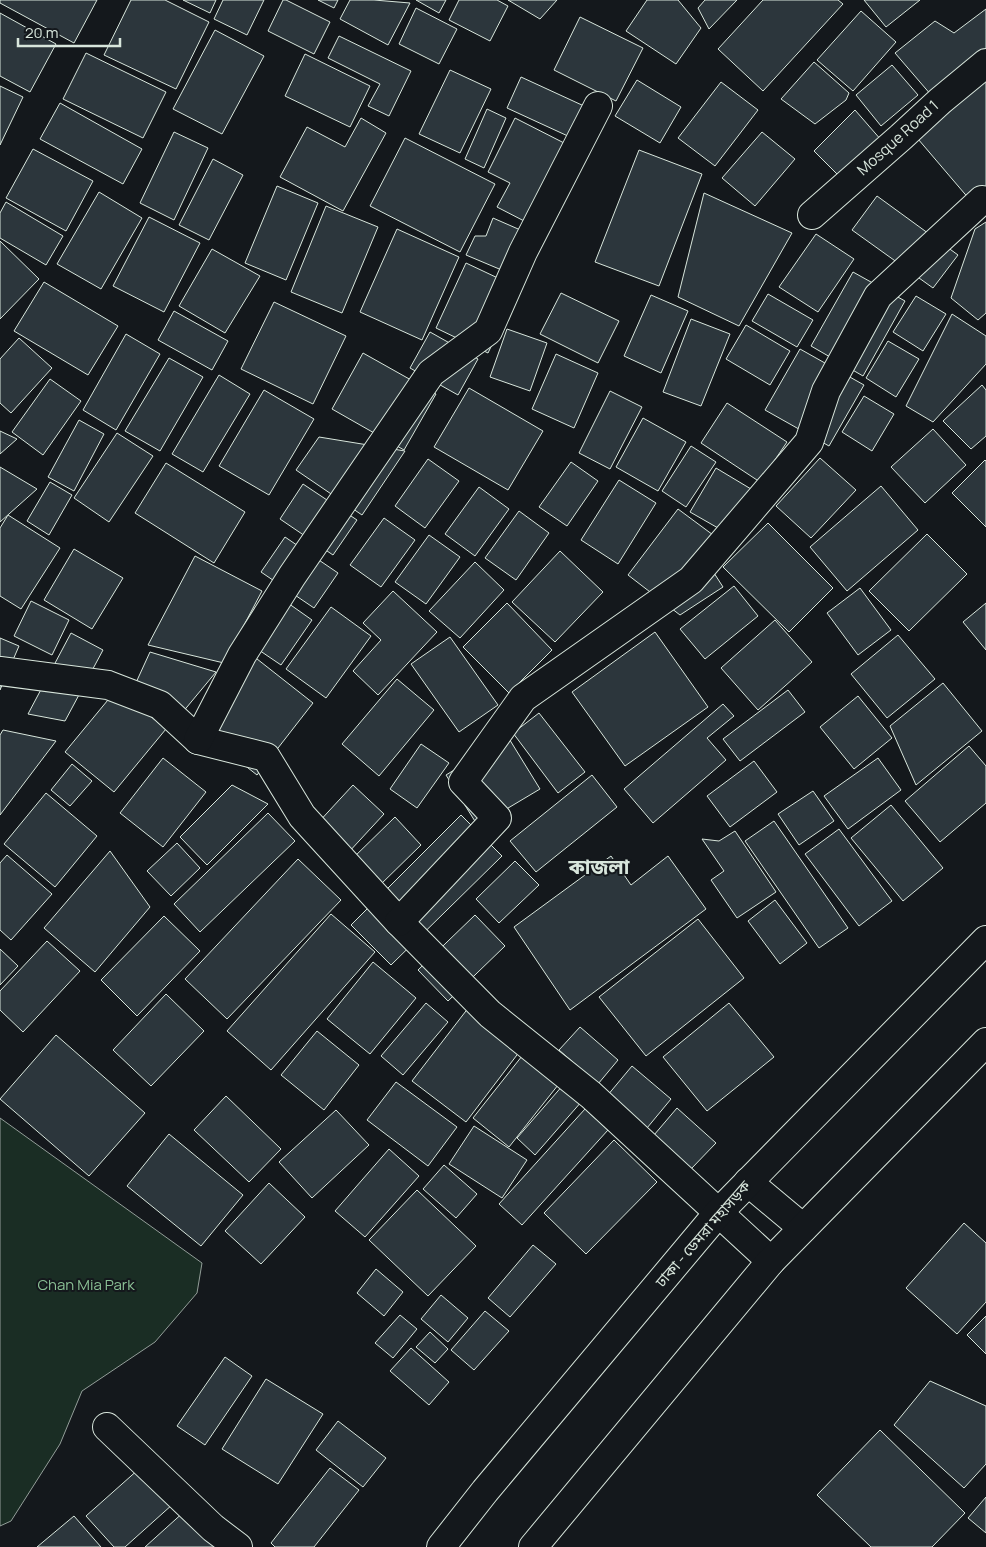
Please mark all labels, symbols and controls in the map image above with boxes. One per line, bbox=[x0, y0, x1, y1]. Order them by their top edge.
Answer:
scale bar bbox=[18, 15, 120, 47]
text: 20 m bbox=[25, 22, 58, 43]
street label: Mosque Road 1 bbox=[852, 95, 943, 180]
district label: কাজলা bbox=[568, 853, 630, 880]
street label: ঢাকা - ডেমরা মহাসড়ক bbox=[650, 1175, 755, 1292]
park label: Chan Mia Park bbox=[37, 1274, 135, 1295]

